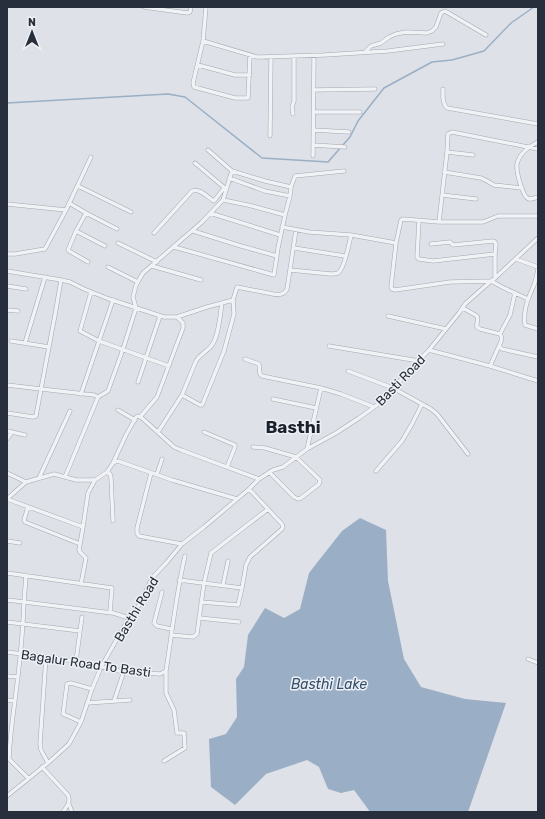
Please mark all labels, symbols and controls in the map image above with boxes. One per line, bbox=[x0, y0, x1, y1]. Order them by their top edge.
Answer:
north arrow bbox=[12, 12, 52, 52]
text: N bbox=[28, 16, 36, 29]
street label: Basti Road bbox=[372, 352, 428, 409]
district label: Basthi bbox=[265, 417, 321, 437]
street label: Basthi Road bbox=[111, 574, 162, 644]
street label: Bagalur Road To Basti bbox=[20, 647, 152, 681]
water label: Basthi Lake bbox=[291, 676, 367, 693]

